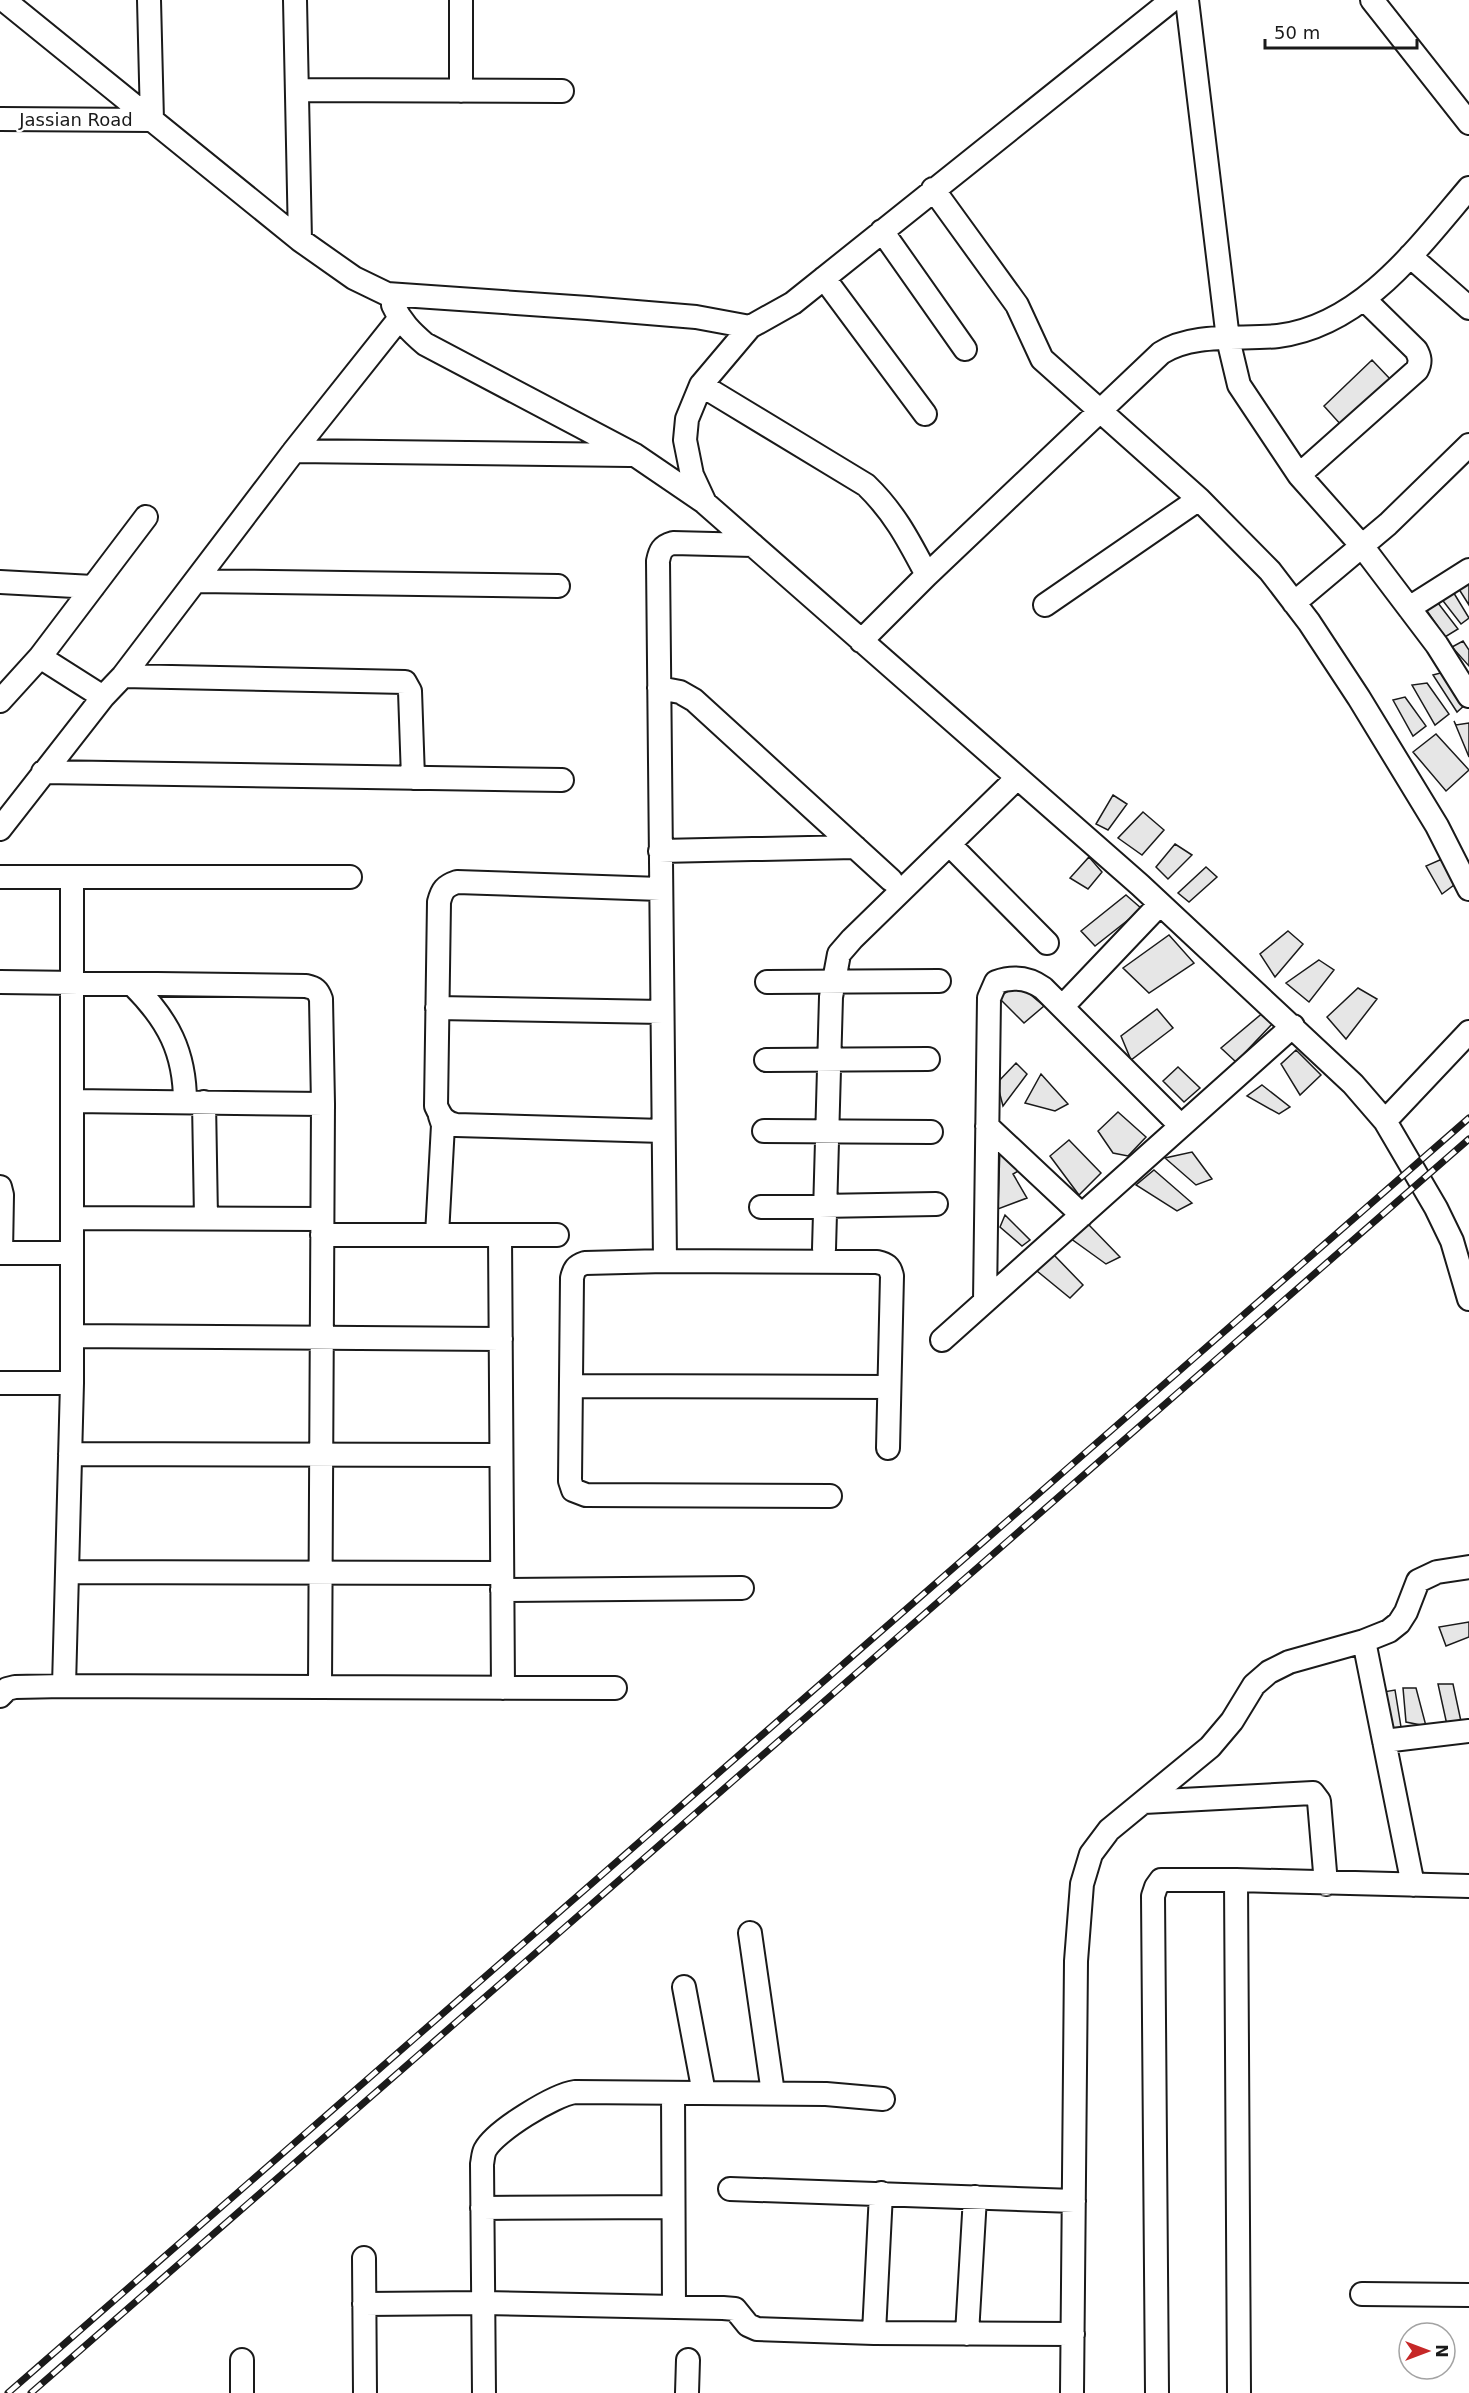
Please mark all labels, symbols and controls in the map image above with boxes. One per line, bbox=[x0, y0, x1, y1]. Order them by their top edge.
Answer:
scale bar bbox=[1265, 12, 1416, 50]
text: 50 m bbox=[1274, 22, 1320, 43]
street label: Jassian Road bbox=[18, 109, 133, 130]
north arrow bbox=[1397, 2321, 1457, 2381]
text: N bbox=[1432, 2344, 1451, 2358]

